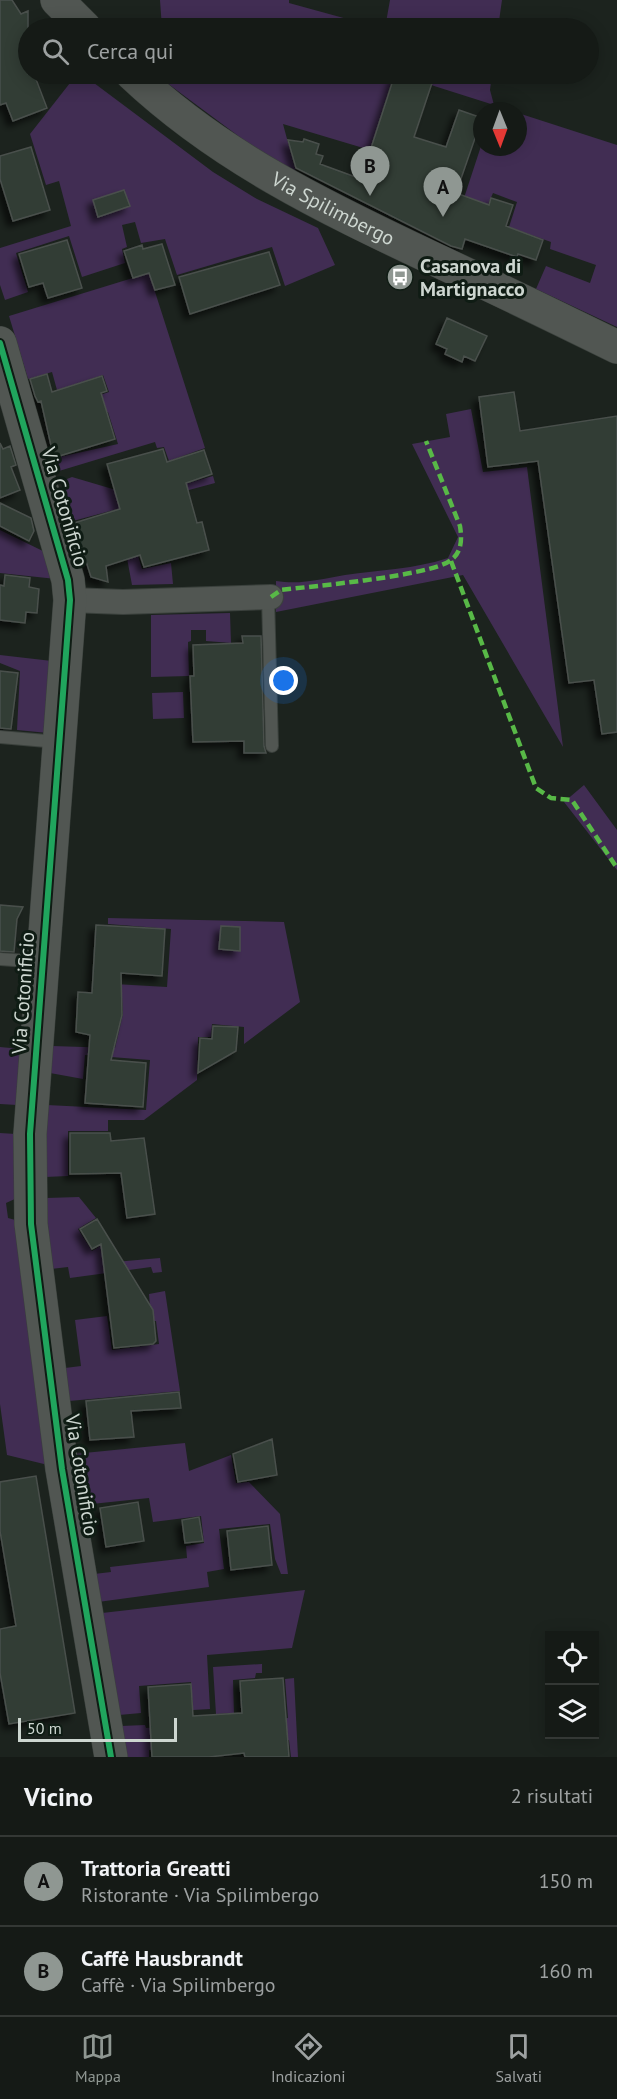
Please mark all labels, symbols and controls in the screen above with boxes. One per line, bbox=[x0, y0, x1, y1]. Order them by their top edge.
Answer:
search box bbox=[18, 18, 599, 84]
icon: search bbox=[39, 35, 72, 68]
text: Cerca qui bbox=[87, 37, 174, 65]
north arrow bbox=[473, 102, 527, 156]
pin: B bbox=[350, 146, 389, 196]
street label: Via Spilimbergo bbox=[266, 165, 399, 251]
pin: A bbox=[424, 168, 462, 217]
place label: Casanova di Martignacco bbox=[420, 253, 525, 302]
bus stop icon: Casanova di Martignacco bbox=[385, 262, 415, 292]
street label: Via Cotonificio bbox=[35, 443, 94, 570]
your location bbox=[269, 666, 298, 695]
street label: Via Cotonificio bbox=[6, 931, 40, 1056]
street label: Via Cotonificio bbox=[59, 1411, 104, 1538]
map controls bbox=[545, 1631, 599, 1739]
button: locate bbox=[545, 1631, 599, 1685]
button: layers bbox=[545, 1685, 599, 1739]
scale bar bbox=[18, 1715, 177, 1742]
text: 50 m bbox=[27, 1718, 62, 1738]
text: Vicino bbox=[24, 1780, 93, 1813]
text: 2 risultati bbox=[511, 1783, 593, 1809]
text: Trattoria Greatti bbox=[81, 1854, 231, 1882]
text: A bbox=[37, 1868, 50, 1894]
text: 150 m bbox=[539, 1868, 593, 1894]
text: Ristorante · Via Spilimbergo bbox=[81, 1882, 319, 1908]
text: Caffė Hausbrandt bbox=[81, 1944, 243, 1972]
text: B bbox=[38, 1958, 49, 1984]
text: 160 m bbox=[539, 1958, 593, 1984]
text: Caffè · Via Spilimbergo bbox=[81, 1972, 276, 1998]
tab: Mappa bbox=[75, 2030, 121, 2086]
tab: Indicazioni bbox=[271, 2030, 345, 2086]
tab: Salvati bbox=[495, 2030, 542, 2086]

